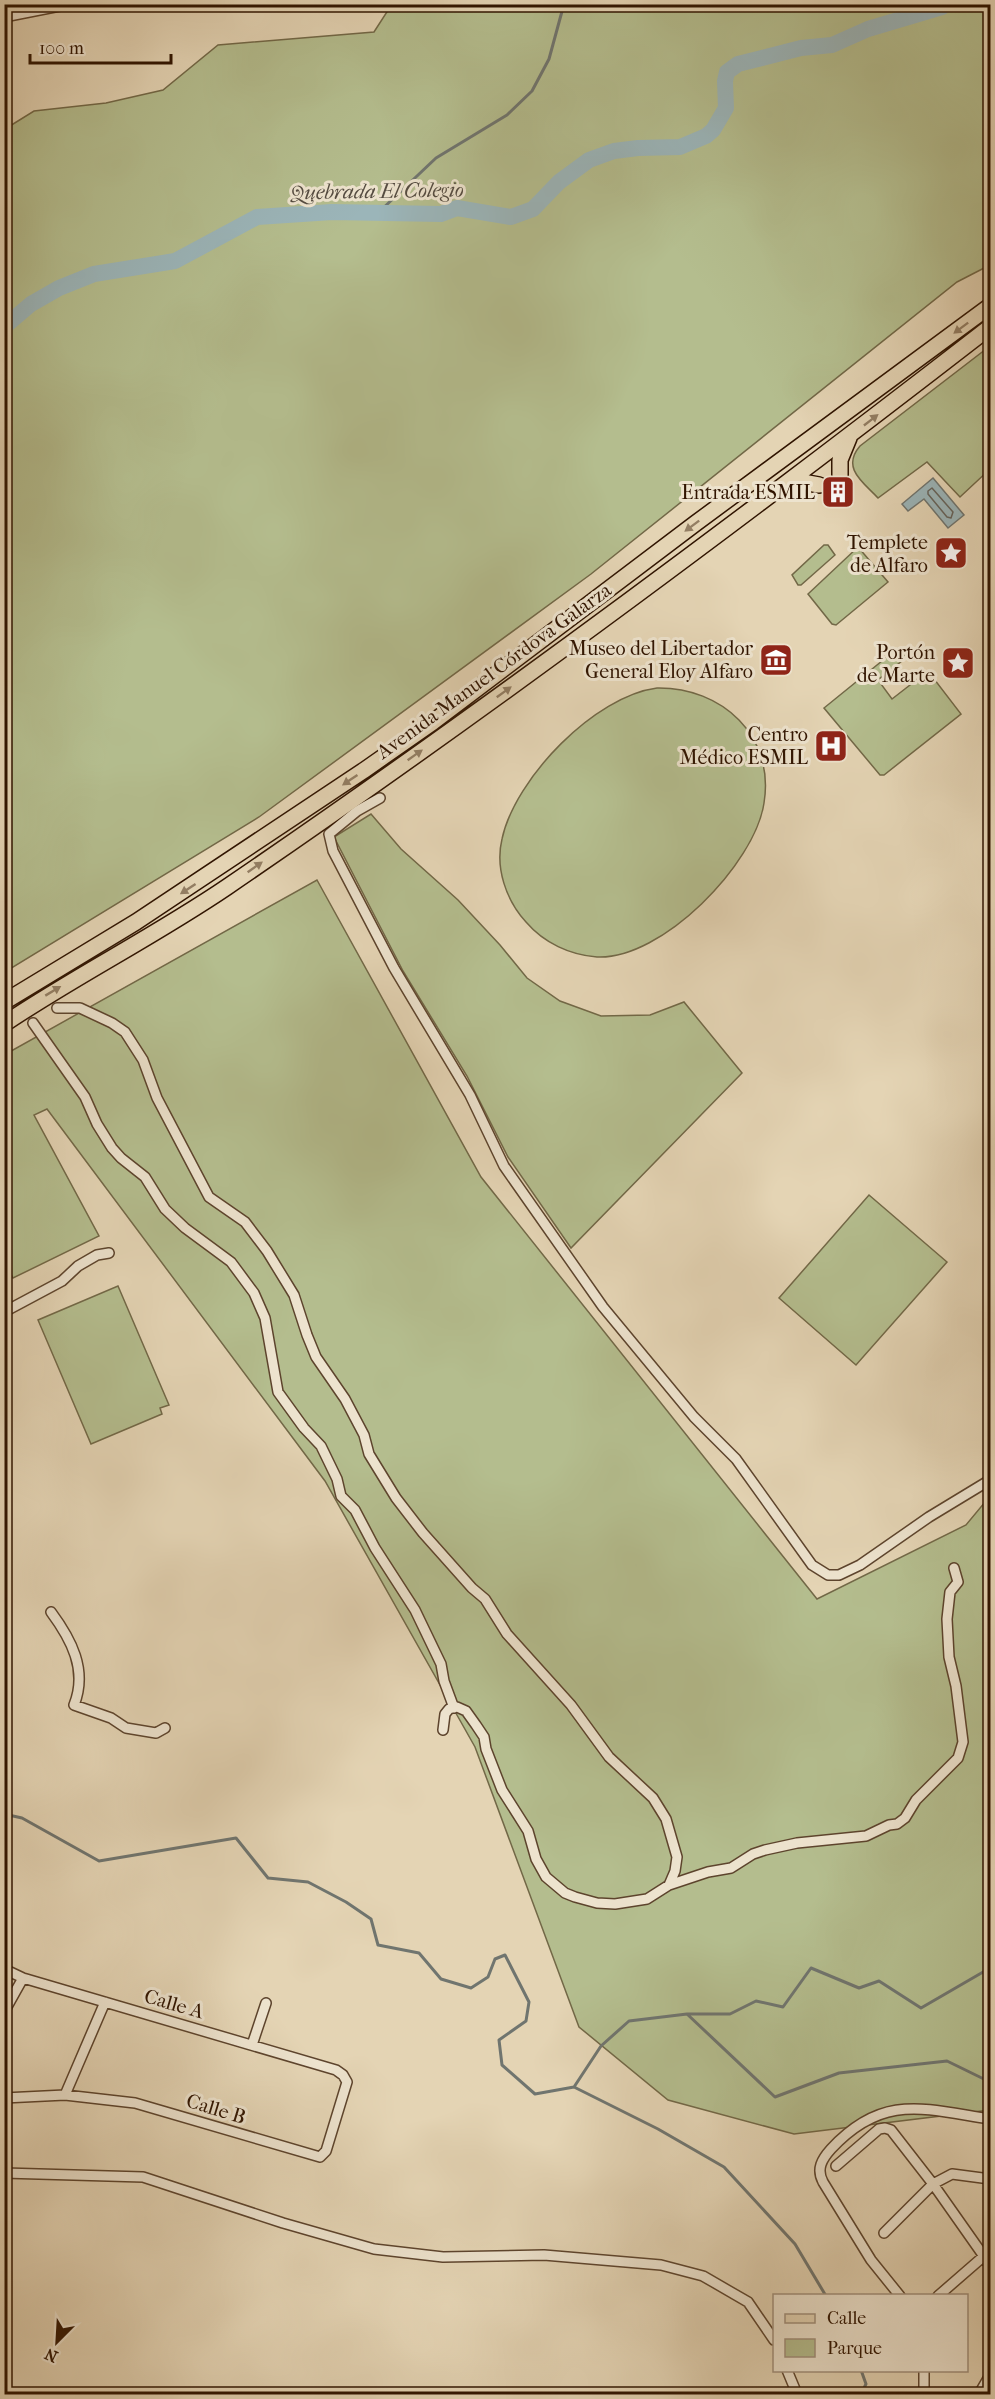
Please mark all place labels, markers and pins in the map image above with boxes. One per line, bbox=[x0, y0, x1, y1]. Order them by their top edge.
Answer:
building icon: Entrada ESMIL bbox=[820, 474, 856, 510]
place label: Entrada ESMIL bbox=[681, 481, 815, 504]
place label: Templete de Alfaro bbox=[847, 531, 928, 577]
place icon: Templete de Alfaro bbox=[933, 535, 969, 571]
place label: Museo del Libertador General Eloy Alfaro bbox=[569, 637, 753, 683]
place label: Portón de Marte bbox=[857, 641, 935, 687]
museum icon: Museo del Libertador General Eloy Alfaro bbox=[758, 642, 794, 678]
place icon: Portón de Marte bbox=[940, 645, 976, 681]
place label: Centro Médico ESMIL bbox=[679, 723, 808, 769]
hospital icon: Centro Médico ESMIL bbox=[813, 728, 849, 764]

